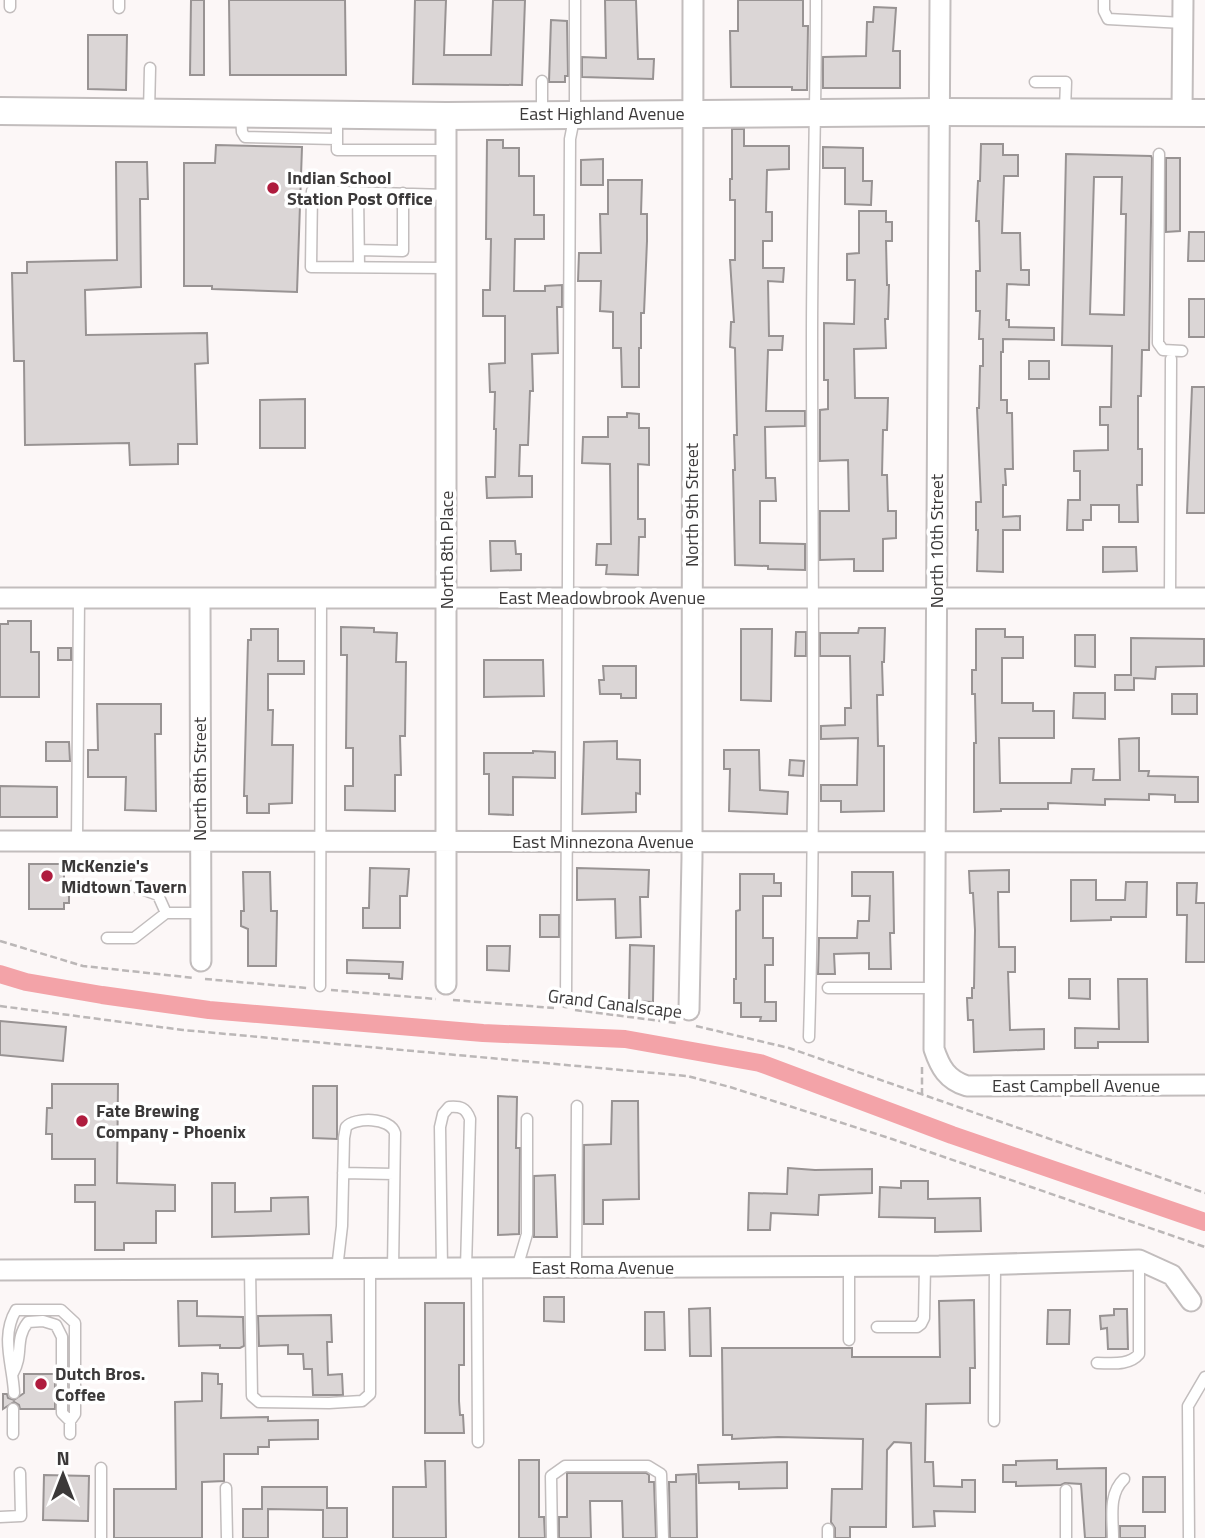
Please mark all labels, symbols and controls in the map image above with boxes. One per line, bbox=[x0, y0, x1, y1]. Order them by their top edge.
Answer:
street label: East Highland Avenue bbox=[519, 100, 685, 127]
place label: Indian School Station Post Office bbox=[287, 164, 433, 212]
marker: Indian School Station Post Office bbox=[265, 180, 281, 196]
street label: North 9th Street bbox=[678, 442, 705, 567]
street label: North 10th Street bbox=[923, 473, 950, 608]
street label: North 8th Place bbox=[433, 491, 460, 609]
street label: East Meadowbrook Avenue bbox=[499, 584, 705, 611]
street label: North 8th Street bbox=[186, 716, 213, 841]
street label: East Minnezona Avenue bbox=[512, 828, 694, 855]
place label: McKenzie's Midtown Tavern bbox=[61, 852, 187, 900]
marker: McKenzie's Midtown Tavern bbox=[39, 868, 55, 884]
street label: Grand Canalscape bbox=[546, 982, 684, 1025]
street label: East Campbell Avenue bbox=[992, 1072, 1160, 1099]
place label: Fate Brewing Company - Phoenix bbox=[96, 1097, 246, 1145]
marker: Fate Brewing Company - Phoenix bbox=[74, 1113, 90, 1129]
street label: East Roma Avenue bbox=[532, 1254, 674, 1281]
place label: Dutch Bros. Coffee bbox=[55, 1360, 145, 1408]
marker: Dutch Bros. Coffee bbox=[33, 1376, 49, 1392]
north arrow bbox=[28, 1440, 98, 1510]
text: N bbox=[56, 1443, 70, 1472]

